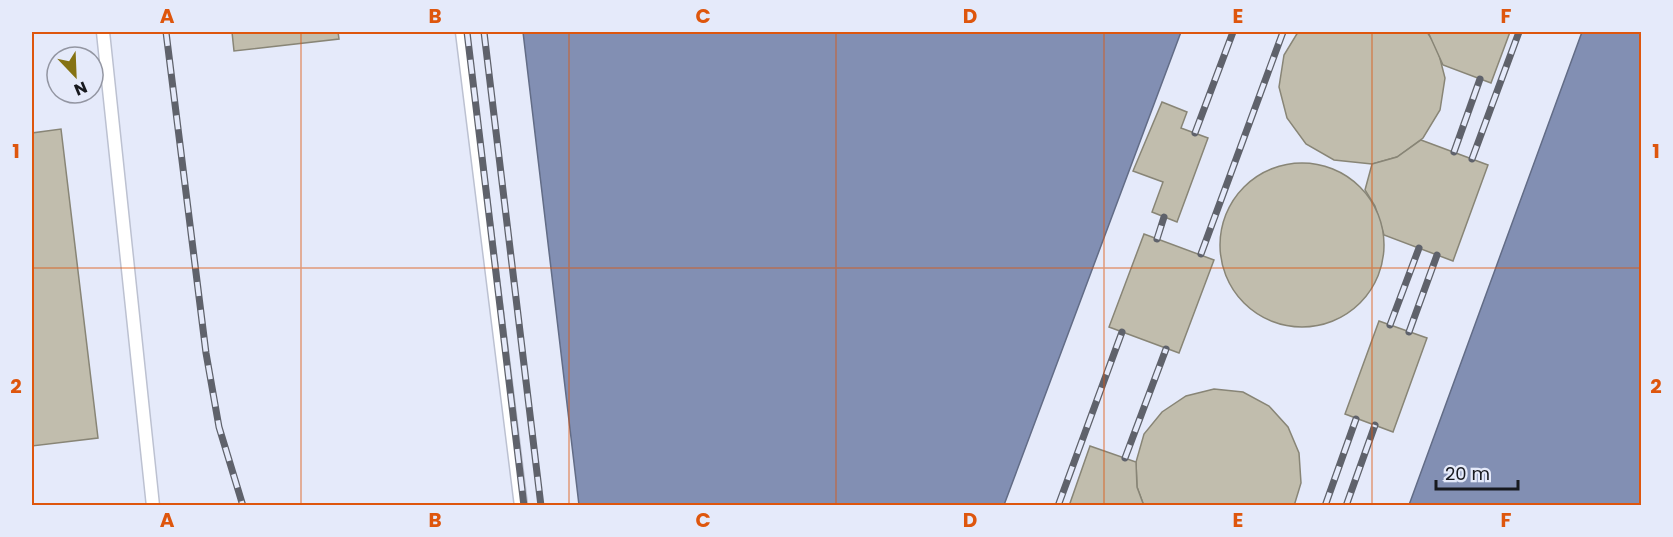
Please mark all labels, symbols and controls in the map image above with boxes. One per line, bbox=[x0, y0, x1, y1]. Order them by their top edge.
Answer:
text: A bbox=[160, 2, 175, 30]
text: B bbox=[428, 2, 442, 30]
text: C bbox=[695, 2, 711, 30]
text: D bbox=[963, 2, 977, 30]
text: E bbox=[1233, 2, 1243, 30]
text: F bbox=[1501, 2, 1512, 30]
north arrow bbox=[45, 45, 105, 105]
text: N bbox=[71, 75, 91, 101]
text: 1 bbox=[12, 137, 20, 165]
text: 1 bbox=[1652, 137, 1660, 165]
text: 2 bbox=[10, 372, 22, 400]
text: 2 bbox=[1650, 372, 1662, 400]
scale bar bbox=[1436, 453, 1518, 491]
text: 20 m bbox=[1445, 461, 1490, 486]
text: A bbox=[160, 506, 175, 534]
text: B bbox=[428, 506, 442, 534]
text: C bbox=[695, 506, 711, 534]
text: D bbox=[963, 506, 977, 534]
text: E bbox=[1233, 506, 1243, 534]
text: F bbox=[1501, 506, 1512, 534]

